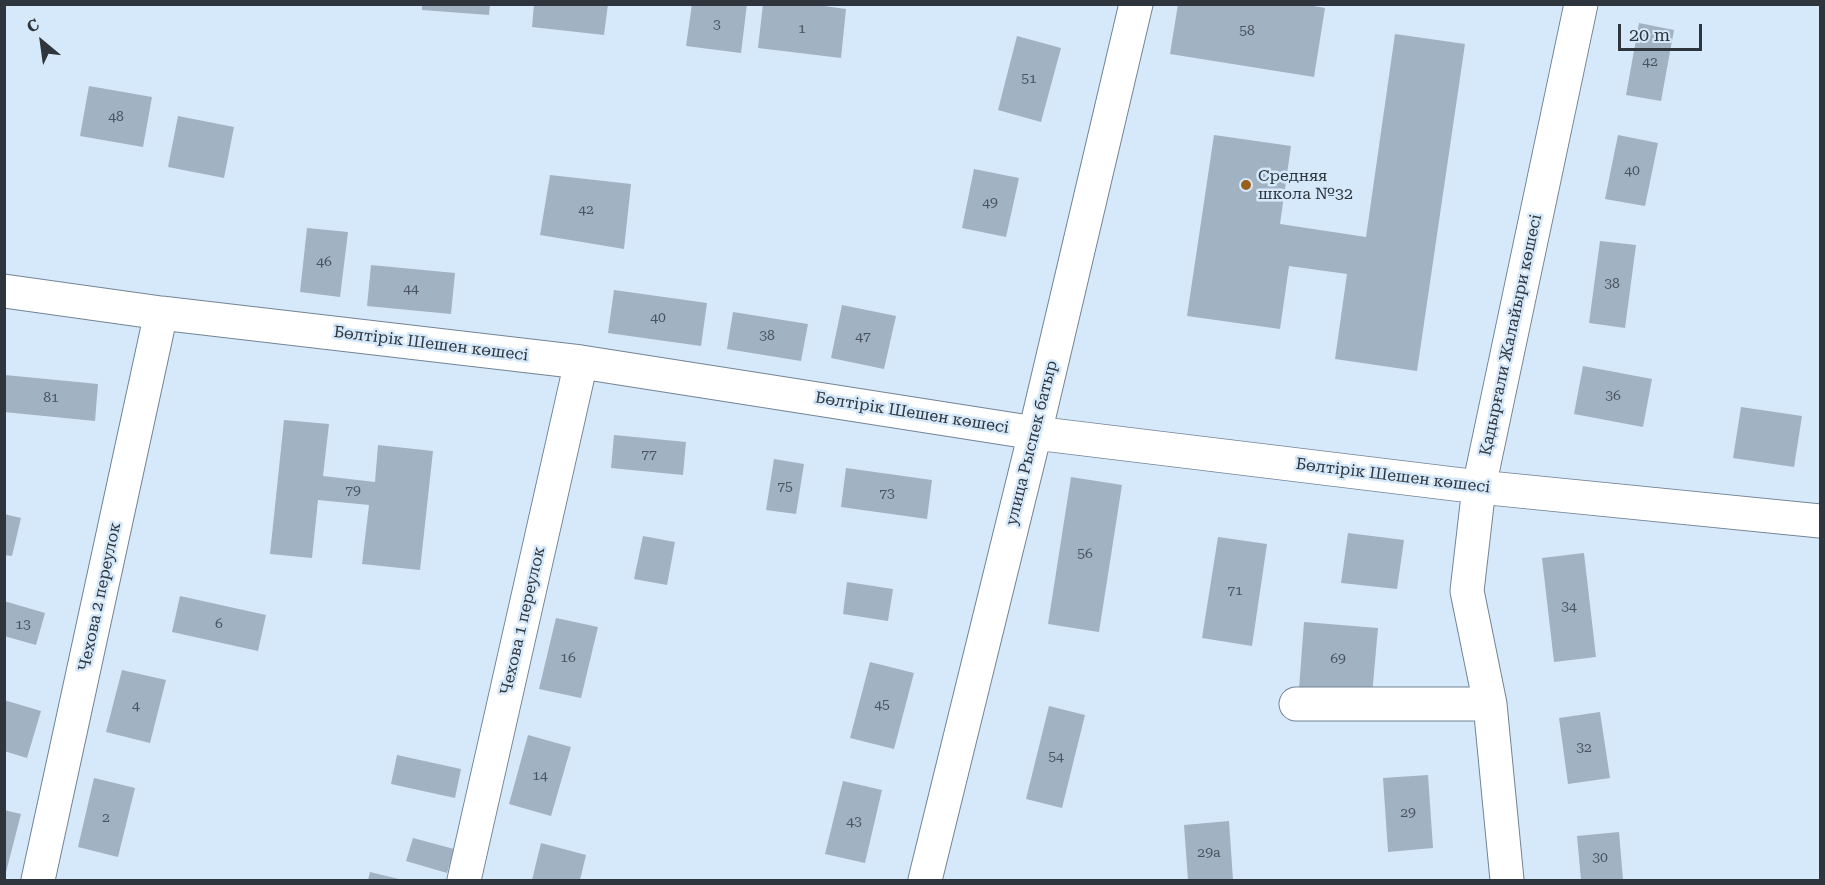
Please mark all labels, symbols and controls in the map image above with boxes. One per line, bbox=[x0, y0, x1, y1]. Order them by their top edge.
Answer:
north arrow bbox=[12, 12, 72, 72]
scale bar bbox=[1621, 12, 1705, 50]
text: С bbox=[24, 15, 43, 37]
house number: 3 bbox=[713, 17, 721, 33]
house number: 1 bbox=[798, 21, 806, 37]
house number: 58 bbox=[1239, 23, 1255, 39]
text: 20 m bbox=[1629, 24, 1670, 45]
house number: 42 bbox=[1642, 54, 1658, 70]
house number: 51 bbox=[1021, 71, 1037, 87]
house number: 48 bbox=[108, 109, 124, 125]
house number: 40 bbox=[1624, 163, 1640, 179]
place label: Средняя школа №32 bbox=[1258, 166, 1353, 204]
marker: Средняя школа №32 bbox=[1239, 178, 1253, 192]
house number: 49 bbox=[982, 195, 998, 211]
house number: 42 bbox=[578, 202, 594, 218]
street label: Қадырғали Жалайыри көшесі bbox=[1476, 212, 1546, 458]
house number: 46 bbox=[316, 254, 332, 270]
house number: 38 bbox=[1604, 276, 1620, 292]
house number: 44 bbox=[403, 281, 419, 297]
house number: 40 bbox=[650, 310, 666, 326]
street label: Бөлтірік Шешен көшесі bbox=[333, 323, 529, 365]
house number: 38 bbox=[759, 328, 775, 344]
house number: 47 bbox=[855, 329, 871, 345]
street label: улица Рыспек батыр bbox=[1002, 359, 1062, 527]
street label: Бөлтірік Шешен көшесі bbox=[814, 388, 1010, 438]
house number: 36 bbox=[1605, 388, 1621, 404]
house number: 81 bbox=[43, 390, 59, 406]
house number: 77 bbox=[641, 447, 657, 463]
street label: Бөлтірік Шешен көшесі bbox=[1295, 455, 1491, 497]
house number: 75 bbox=[777, 479, 793, 495]
house number: 79 bbox=[345, 483, 361, 499]
house number: 73 bbox=[879, 486, 895, 502]
street label: Чехова 2 переулок bbox=[75, 521, 125, 673]
street label: Чехова 1 переулок bbox=[497, 545, 549, 697]
house number: 56 bbox=[1077, 546, 1093, 562]
house number: 71 bbox=[1227, 583, 1243, 599]
house number: 34 bbox=[1561, 599, 1577, 615]
house number: 6 bbox=[215, 616, 223, 632]
house number: 13 bbox=[15, 617, 31, 633]
house number: 16 bbox=[560, 650, 576, 666]
house number: 69 bbox=[1330, 651, 1346, 667]
house number: 45 bbox=[874, 697, 890, 713]
house number: 4 bbox=[132, 698, 140, 714]
house number: 32 bbox=[1576, 740, 1592, 756]
house number: 54 bbox=[1048, 749, 1064, 765]
house number: 14 bbox=[532, 768, 548, 784]
house number: 29 bbox=[1400, 805, 1416, 821]
house number: 2 bbox=[102, 810, 110, 826]
house number: 43 bbox=[846, 814, 862, 830]
house number: 29а bbox=[1197, 845, 1221, 861]
house number: 30 bbox=[1592, 850, 1608, 866]

